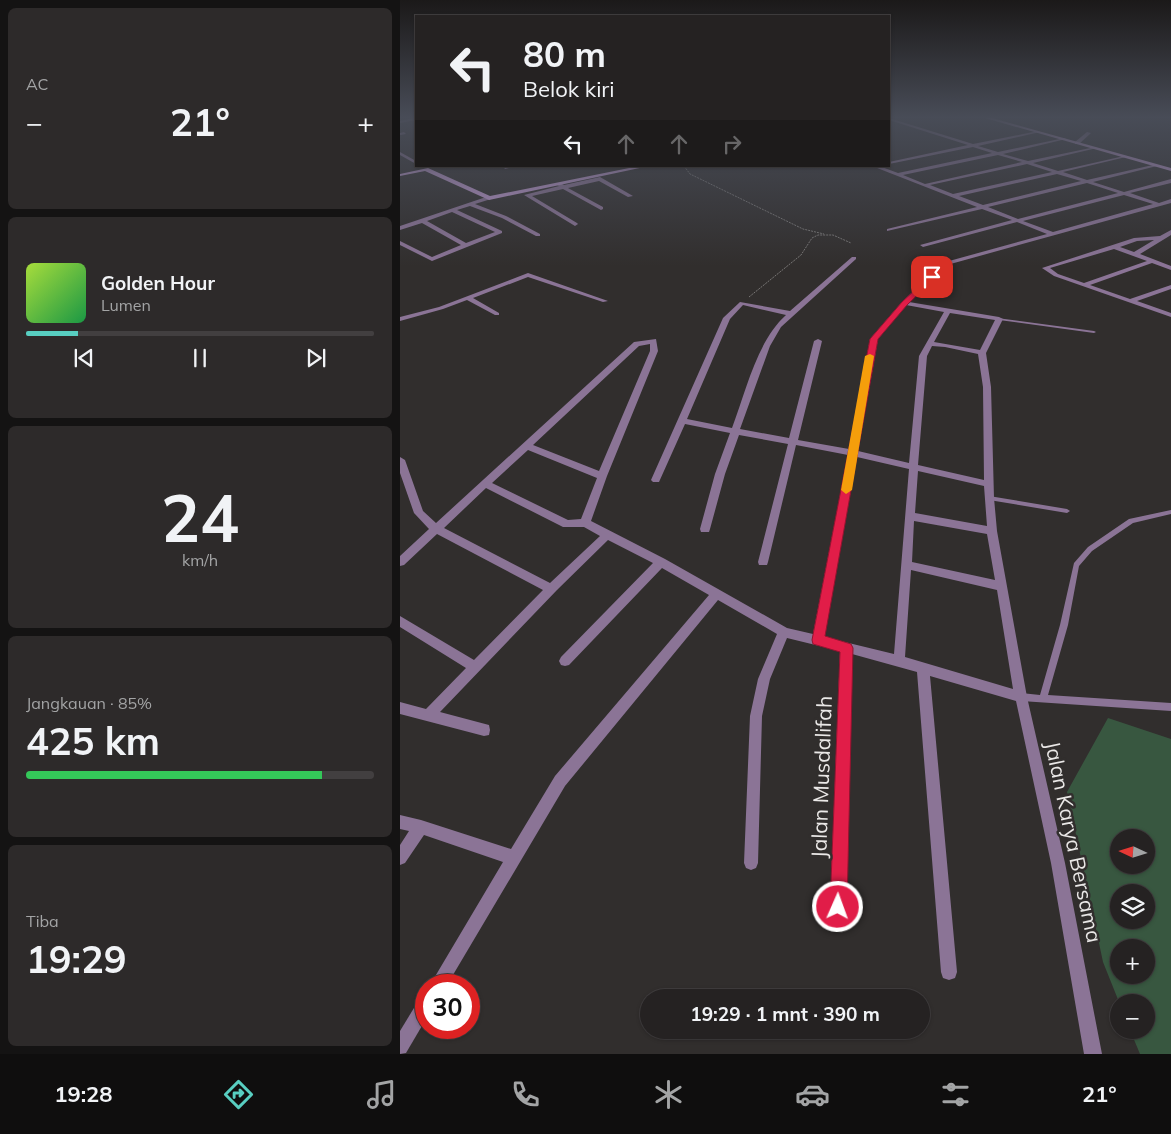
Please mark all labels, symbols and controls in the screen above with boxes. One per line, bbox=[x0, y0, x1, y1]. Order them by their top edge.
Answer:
text: 80 m bbox=[523, 32, 606, 76]
icon: left bbox=[440, 35, 505, 100]
text: AC bbox=[26, 74, 49, 94]
text: Belok kiri bbox=[523, 75, 615, 103]
text: 21° bbox=[170, 98, 230, 146]
text: − bbox=[26, 105, 43, 140]
text: + bbox=[357, 105, 374, 140]
icon: left bbox=[559, 130, 587, 158]
icon: ahead bbox=[612, 130, 640, 158]
icon: ahead bbox=[665, 130, 693, 158]
icon: right bbox=[718, 130, 746, 158]
pin bbox=[911, 256, 953, 298]
icon: arrive bbox=[918, 263, 946, 291]
text: Golden Hour bbox=[101, 271, 215, 295]
text: Lumen bbox=[101, 295, 151, 315]
icon: previous bbox=[70, 344, 98, 372]
icon: pause bbox=[186, 344, 214, 372]
icon: next bbox=[302, 344, 330, 372]
text: 24 bbox=[161, 477, 239, 558]
text: km/h bbox=[182, 550, 218, 570]
text: Jangkauan · 85% bbox=[26, 693, 152, 713]
street label: Jalan Musdalifah bbox=[805, 695, 837, 859]
text: 425 km bbox=[26, 717, 160, 765]
street label: Jalan Karya Bersama bbox=[1040, 739, 1108, 945]
north arrow bbox=[1110, 829, 1155, 874]
map controls bbox=[1110, 829, 1155, 1039]
position arrow bbox=[811, 880, 863, 932]
button: layers bbox=[1110, 884, 1155, 929]
text: Tiba bbox=[26, 911, 59, 931]
text: 19:29 bbox=[26, 935, 127, 983]
button: + bbox=[1110, 939, 1155, 984]
speed limit sign: 30 bbox=[415, 974, 480, 1039]
button: − bbox=[1110, 994, 1155, 1039]
text: 19:29 · 1 mnt · 390 m bbox=[690, 1002, 880, 1026]
icon: directions bbox=[221, 1077, 256, 1112]
icon: music bbox=[364, 1077, 399, 1112]
icon: phone bbox=[508, 1077, 543, 1112]
icon: climate bbox=[651, 1077, 686, 1112]
icon: car bbox=[795, 1077, 830, 1112]
icon: filters bbox=[938, 1077, 973, 1112]
text: 19:28 bbox=[54, 1080, 113, 1108]
text: 21° bbox=[1082, 1080, 1117, 1108]

